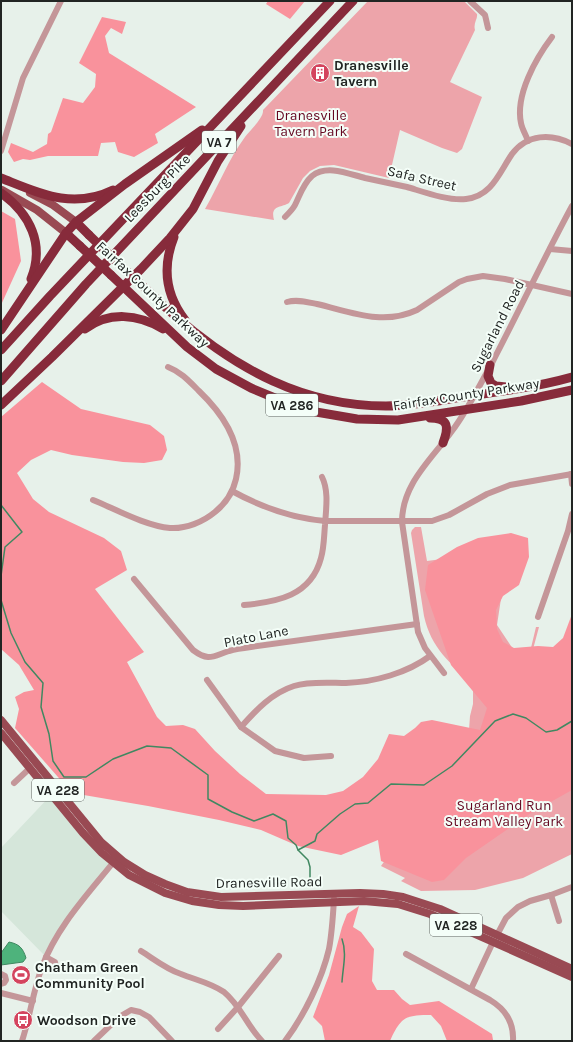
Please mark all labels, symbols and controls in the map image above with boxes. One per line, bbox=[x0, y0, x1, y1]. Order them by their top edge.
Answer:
place label: Dranesville Tavern bbox=[334, 57, 409, 90]
building icon: Dranesville Tavern bbox=[309, 62, 331, 84]
park label: Dranesville Tavern Park bbox=[275, 107, 348, 140]
road number: VA 7 bbox=[202, 131, 236, 153]
street label: Leesburg Pike bbox=[121, 151, 194, 226]
street label: Safa Street bbox=[386, 162, 458, 195]
street label: Fairfax County Parkway bbox=[93, 238, 213, 351]
street label: Sugarland Road bbox=[467, 277, 528, 375]
street label: Fairfax County Parkway bbox=[392, 374, 541, 414]
road number: VA 286 bbox=[266, 394, 318, 416]
street label: Plato Lane bbox=[222, 622, 290, 651]
road number: VA 228 bbox=[32, 779, 84, 801]
park label: Sugarland Run Stream Valley Park bbox=[445, 797, 563, 830]
street label: Dranesville Road bbox=[215, 873, 323, 892]
road number: VA 228 bbox=[430, 914, 482, 936]
place label: Chatham Green Community Pool bbox=[35, 959, 145, 992]
sports icon: Chatham Green Community Pool bbox=[10, 964, 32, 986]
bus stop icon: Woodson Drive bbox=[12, 1009, 34, 1031]
place label: Woodson Drive bbox=[37, 1012, 136, 1029]

